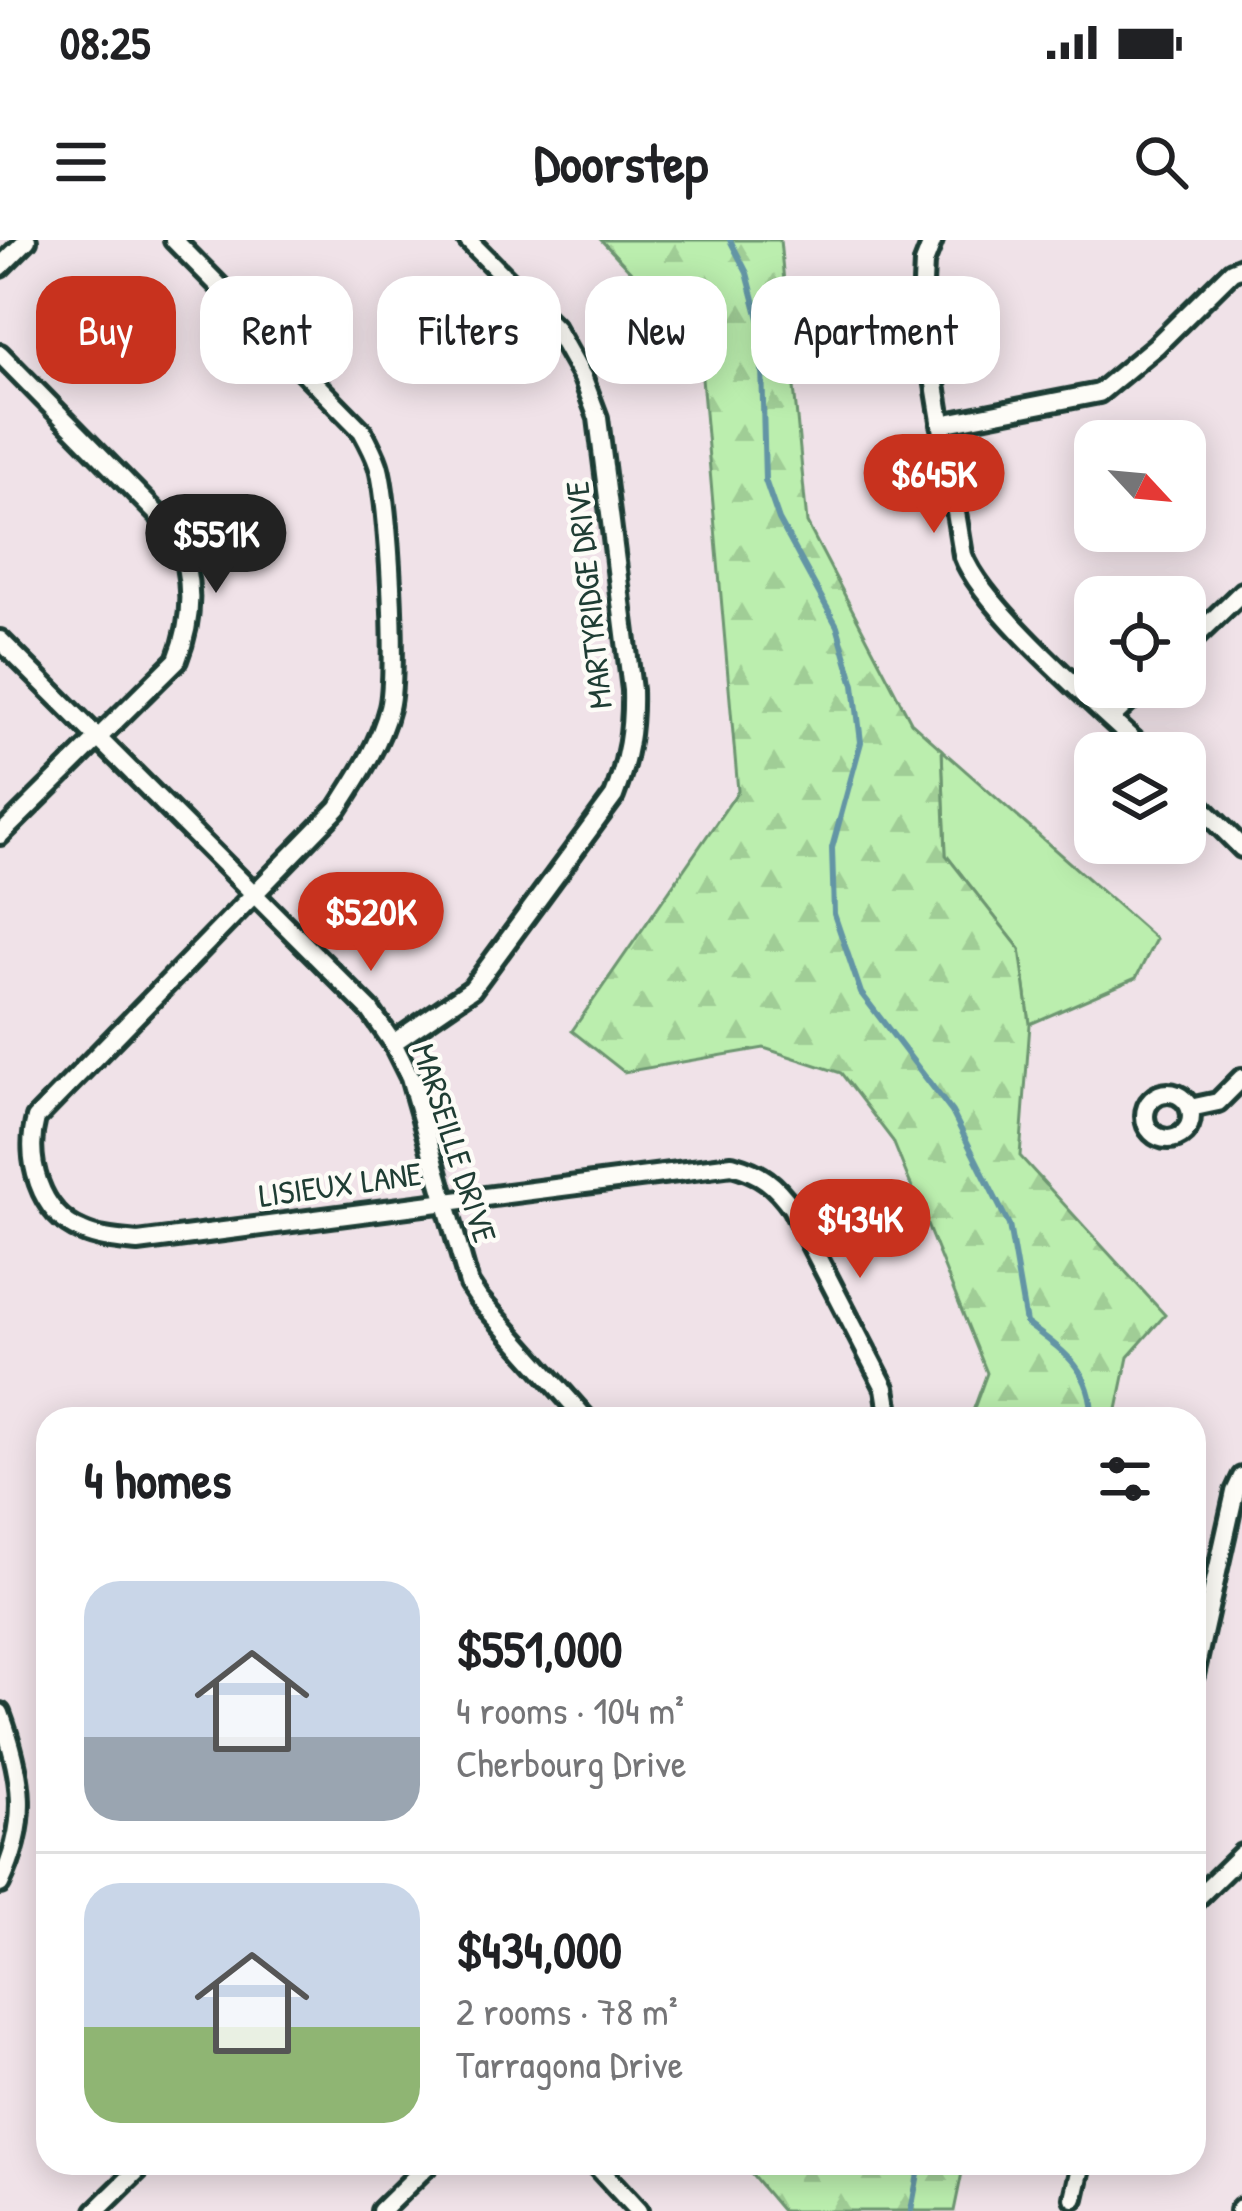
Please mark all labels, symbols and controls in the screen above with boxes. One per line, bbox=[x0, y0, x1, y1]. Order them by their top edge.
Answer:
text: 08:25 bbox=[60, 12, 150, 73]
text: Doorstep bbox=[534, 126, 708, 199]
icon: menu bbox=[48, 129, 114, 195]
icon: search bbox=[1128, 129, 1194, 195]
chip: Buy bbox=[36, 276, 176, 384]
chip: Rent bbox=[200, 276, 353, 384]
chip: Filters bbox=[377, 276, 561, 384]
chip: New bbox=[585, 276, 727, 384]
chip: Apartment bbox=[751, 276, 1000, 384]
north arrow bbox=[1074, 420, 1206, 552]
map controls bbox=[1074, 420, 1206, 864]
pin: $645K bbox=[850, 434, 1018, 536]
text: $645K bbox=[891, 446, 977, 499]
street label: MARTYRIDGE DRIVE bbox=[554, 479, 622, 711]
pin: $551K bbox=[132, 494, 300, 596]
text: $551K bbox=[172, 506, 260, 559]
button: locate bbox=[1074, 576, 1206, 708]
button: layers bbox=[1074, 732, 1206, 864]
pin: $520K bbox=[287, 872, 455, 974]
text: $520K bbox=[325, 884, 417, 937]
street label: MARSEILLE DRIVE bbox=[402, 1038, 508, 1248]
street label: LISIEUX LANE bbox=[256, 1151, 424, 1217]
pin: $434K bbox=[776, 1179, 944, 1281]
text: $434K bbox=[817, 1191, 903, 1244]
text: 4 homes bbox=[84, 1445, 231, 1514]
icon: filters bbox=[1092, 1446, 1158, 1512]
text: $551,000 bbox=[456, 1614, 622, 1683]
icon: home bbox=[180, 1629, 324, 1773]
text: 4 rooms · 104 m² bbox=[456, 1683, 684, 1736]
text: Cherbourg Drive bbox=[456, 1736, 686, 1789]
text: $434,000 bbox=[456, 1915, 622, 1984]
icon: home bbox=[180, 1931, 324, 2075]
text: 2 rooms · 78 m² bbox=[456, 1984, 678, 2037]
text: Tarragona Drive bbox=[456, 2037, 683, 2090]

